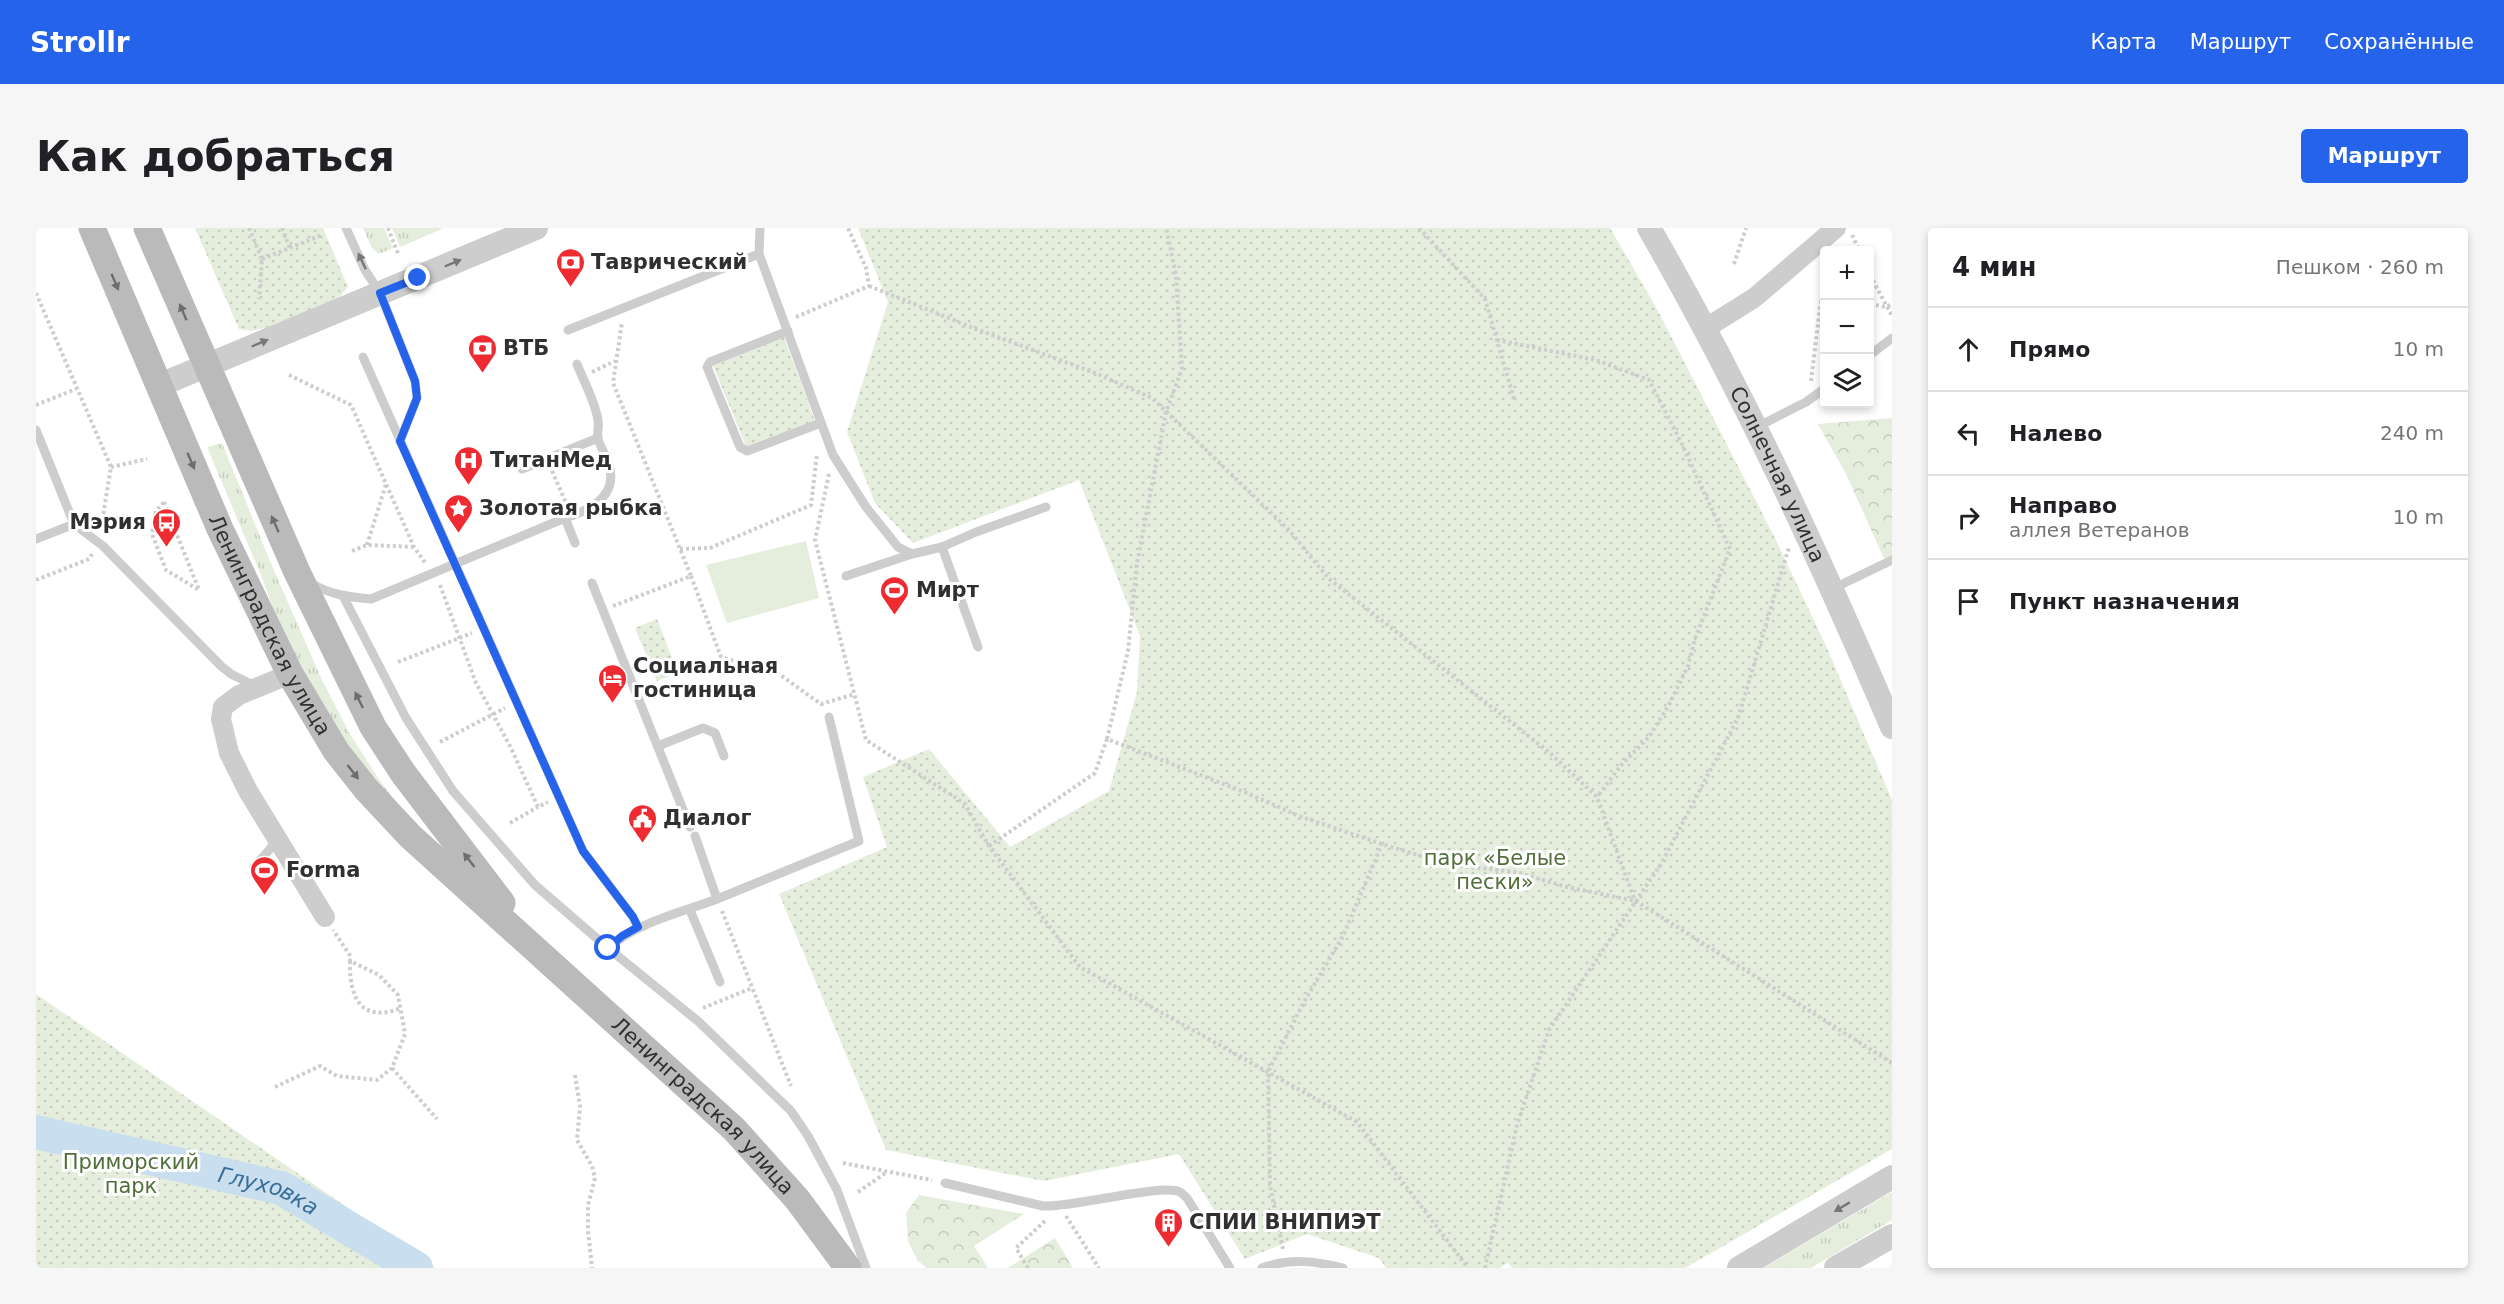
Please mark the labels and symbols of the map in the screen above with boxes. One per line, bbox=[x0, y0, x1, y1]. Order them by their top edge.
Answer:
bank icon: Таврический bbox=[554, 246, 586, 288]
place label: Таврический bbox=[591, 250, 747, 274]
one-way arrow bbox=[357, 253, 366, 270]
one-way arrow bbox=[445, 258, 463, 268]
route end bbox=[404, 264, 430, 290]
one-way arrow bbox=[110, 273, 120, 291]
one-way arrow bbox=[178, 303, 188, 321]
bank icon: ВТБ bbox=[466, 332, 498, 374]
place label: ВТБ bbox=[503, 336, 549, 360]
one-way arrow bbox=[252, 338, 270, 348]
street label: Солнечная улица bbox=[1725, 382, 1830, 566]
hospital icon: ТитанМед bbox=[453, 444, 485, 486]
place label: ТитанМед bbox=[490, 448, 612, 472]
one-way arrow bbox=[186, 453, 196, 471]
place icon: Золотая рыбка bbox=[442, 492, 474, 534]
place label: Золотая рыбка bbox=[479, 496, 662, 520]
bus stop icon: Мэрия bbox=[151, 506, 183, 548]
place label: Мэрия bbox=[69, 510, 146, 534]
street label: Ленинградская улица bbox=[203, 511, 336, 740]
one-way arrow bbox=[271, 515, 280, 532]
sports icon: Мирт bbox=[879, 574, 911, 616]
place label: Мирт bbox=[916, 578, 980, 602]
place label: Социальная гостиница bbox=[633, 654, 778, 702]
hotel icon: Социальная гостиница bbox=[596, 662, 628, 704]
one-way arrow bbox=[355, 691, 364, 708]
one-way arrow bbox=[346, 764, 359, 780]
public building icon: Диалог bbox=[626, 802, 658, 844]
place label: Диалог bbox=[663, 806, 751, 830]
park label: парк «Белые пески» bbox=[1424, 846, 1566, 894]
one-way arrow bbox=[463, 852, 476, 868]
sports icon: Forma bbox=[249, 854, 281, 896]
place label: Forma bbox=[286, 858, 360, 882]
route start bbox=[594, 934, 620, 960]
street label: Ленинградская улица bbox=[607, 1012, 799, 1199]
park label: Приморский парк bbox=[63, 1150, 199, 1198]
water label: Глуховка bbox=[216, 1162, 323, 1220]
one-way arrow bbox=[1834, 1202, 1850, 1213]
building icon: СПИИ ВНИПИЭТ bbox=[1152, 1206, 1184, 1248]
place label: СПИИ ВНИПИЭТ bbox=[1189, 1210, 1381, 1234]

